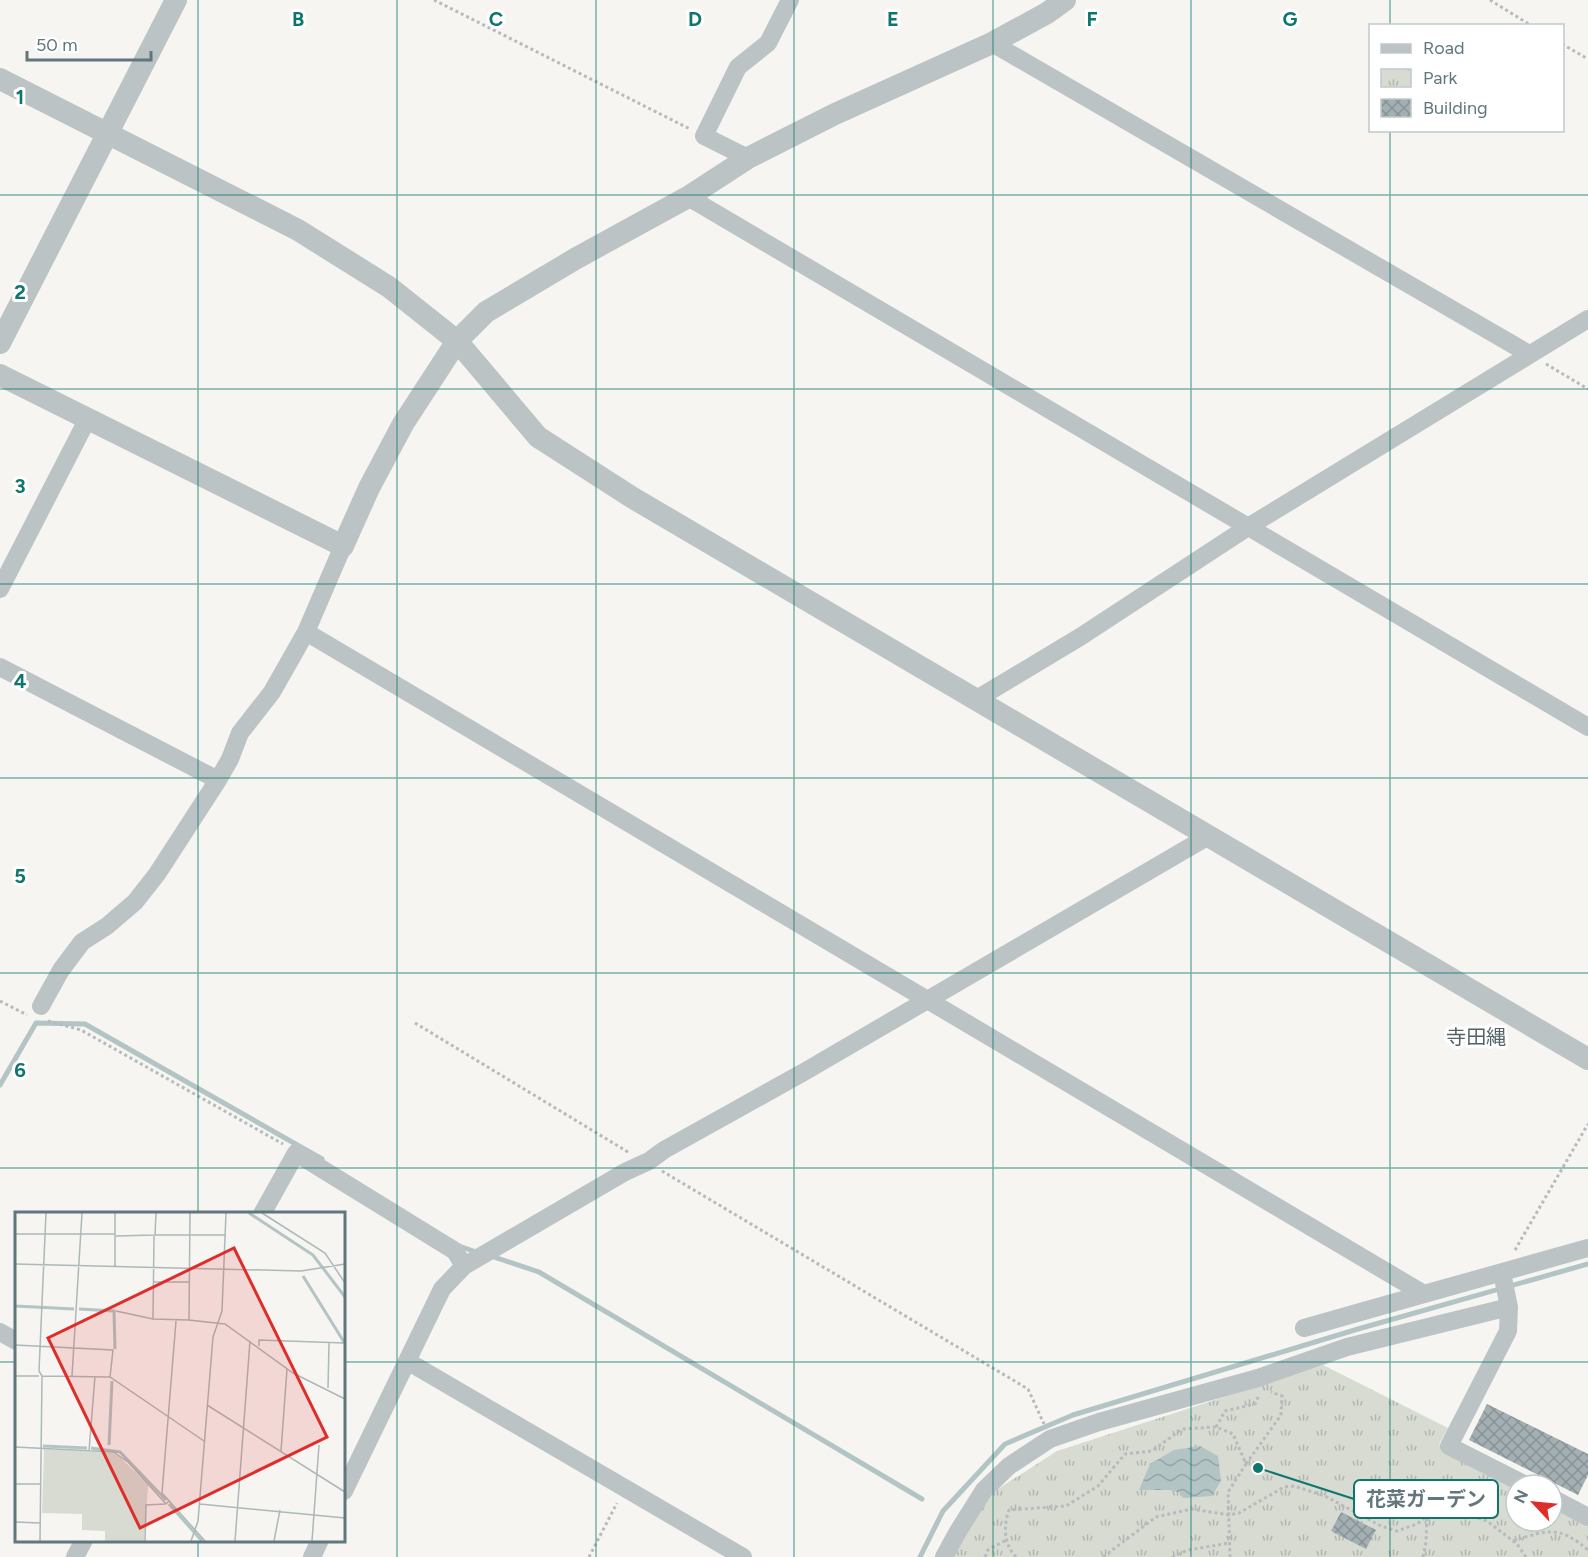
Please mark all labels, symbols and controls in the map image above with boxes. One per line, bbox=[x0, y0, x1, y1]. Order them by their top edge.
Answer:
text: B bbox=[292, 7, 304, 31]
text: C bbox=[489, 7, 503, 31]
text: D bbox=[688, 7, 702, 31]
text: E bbox=[887, 7, 899, 31]
text: F bbox=[1086, 7, 1098, 31]
text: G bbox=[1283, 7, 1298, 31]
scale bar bbox=[27, 24, 152, 62]
legend bbox=[1369, 24, 1564, 132]
text: 50 m bbox=[36, 34, 78, 56]
text: Road bbox=[1423, 37, 1464, 59]
text: Park bbox=[1423, 67, 1458, 89]
text: 1 bbox=[16, 85, 24, 109]
text: Building bbox=[1423, 97, 1488, 119]
text: 2 bbox=[14, 280, 26, 304]
text: 3 bbox=[14, 474, 26, 498]
text: 4 bbox=[14, 669, 27, 693]
text: 5 bbox=[14, 864, 26, 888]
district label: 寺田縄 bbox=[1446, 1025, 1506, 1049]
text: 6 bbox=[14, 1058, 26, 1082]
inset map bbox=[15, 1212, 345, 1542]
north arrow bbox=[1504, 1473, 1564, 1533]
callout: 花菜ガーデン bbox=[1354, 1480, 1498, 1518]
text: 花菜ガーデン bbox=[1366, 1487, 1486, 1511]
text: N bbox=[1510, 1487, 1532, 1506]

